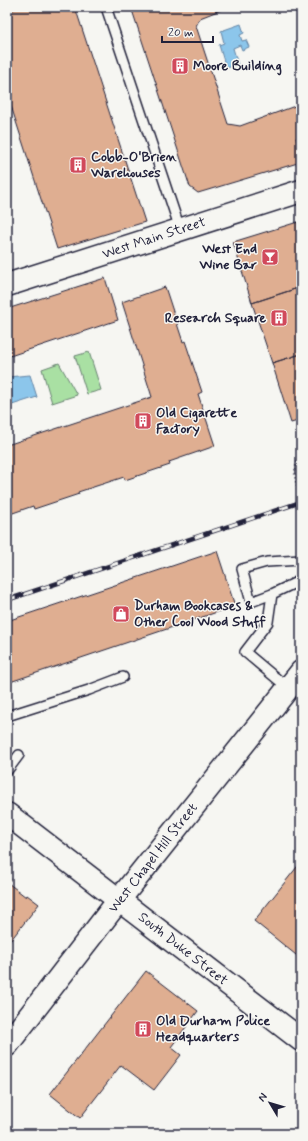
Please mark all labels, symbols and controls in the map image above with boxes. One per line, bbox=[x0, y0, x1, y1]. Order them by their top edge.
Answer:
scale bar bbox=[162, 18, 213, 44]
text: 20 m bbox=[168, 25, 194, 41]
building icon: Moore Building bbox=[170, 56, 190, 76]
place label: Moore Building bbox=[193, 57, 282, 76]
place label: Cobb-O'Brien Warehouses bbox=[90, 148, 178, 182]
building icon: Cobb-O'Brien Warehouses bbox=[68, 155, 88, 175]
street label: West Main Street bbox=[100, 213, 208, 263]
place label: West End Wine Bar bbox=[199, 240, 257, 274]
bar icon: West End Wine Bar bbox=[260, 247, 280, 267]
building icon: Research Square bbox=[269, 308, 289, 328]
place label: Research Square bbox=[165, 309, 266, 327]
place label: Old Cigarette Factory bbox=[156, 404, 237, 438]
building icon: Old Cigarette Factory bbox=[133, 411, 153, 431]
place label: Durham Bookcases & Other Cool Wood Stuff bbox=[134, 597, 266, 631]
shop icon: Durham Bookcases & Other Cool Wood Stuff bbox=[111, 604, 131, 624]
street label: West Chapel Hill Street bbox=[104, 799, 202, 917]
street label: South Duke Street bbox=[135, 908, 232, 990]
place label: Old Durham Police Headquarters bbox=[156, 1012, 270, 1046]
building icon: Old Durham Police Headquarters bbox=[133, 1019, 153, 1039]
north arrow bbox=[250, 1083, 290, 1123]
text: N bbox=[255, 1090, 271, 1105]

